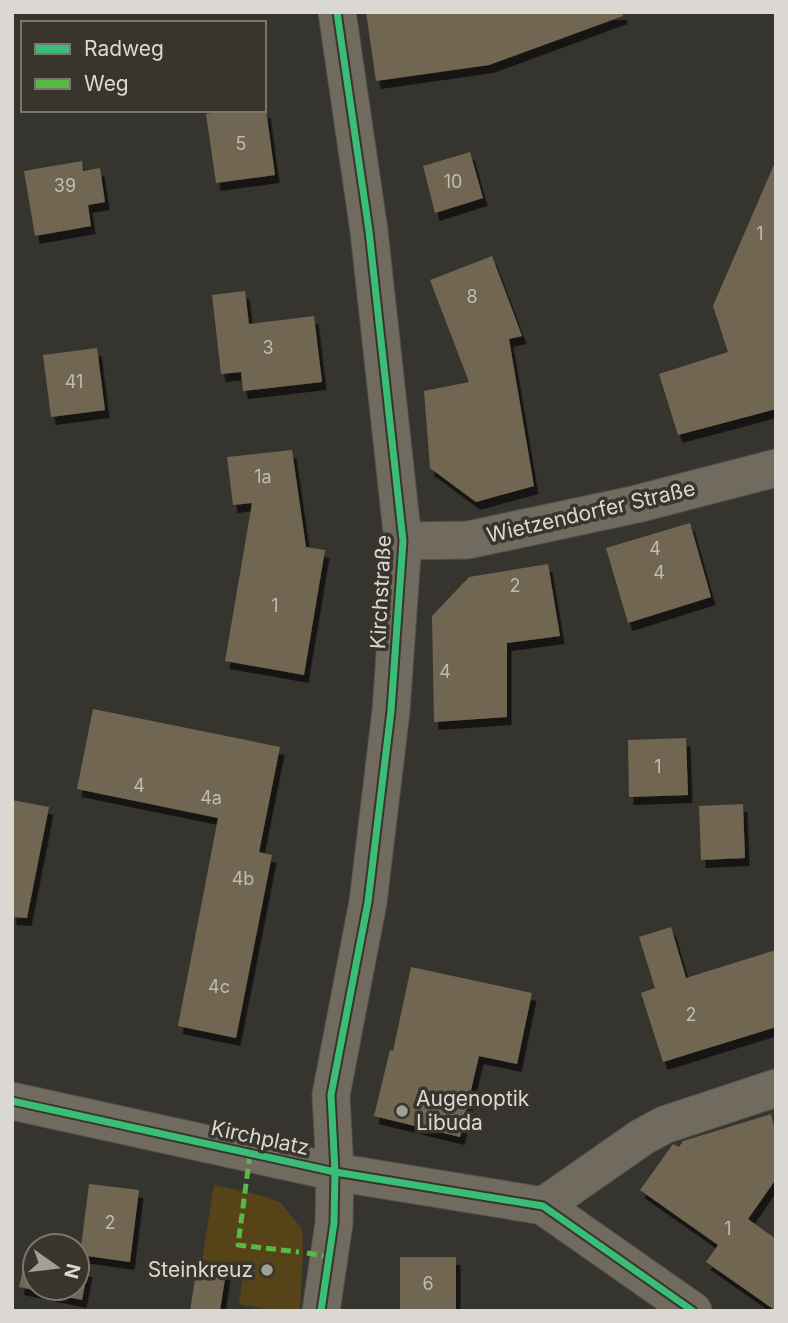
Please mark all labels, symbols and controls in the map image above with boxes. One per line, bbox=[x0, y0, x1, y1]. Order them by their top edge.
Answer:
legend bbox=[21, 21, 266, 112]
text: Radweg bbox=[84, 36, 164, 61]
text: Weg bbox=[84, 71, 129, 96]
house number: 5 bbox=[236, 133, 246, 154]
house number: 10 bbox=[444, 171, 462, 192]
house number: 39 bbox=[54, 175, 76, 196]
house number: 1 bbox=[756, 223, 764, 244]
house number: 8 bbox=[466, 286, 478, 307]
house number: 3 bbox=[262, 337, 274, 358]
house number: 41 bbox=[65, 371, 83, 392]
house number: 1a bbox=[254, 466, 272, 487]
street label: Wietzendorfer Straße bbox=[484, 475, 697, 548]
street label: Kirchstraße bbox=[365, 534, 396, 650]
house number: 4 bbox=[649, 538, 661, 559]
house number: 4 bbox=[653, 562, 665, 583]
house number: 2 bbox=[510, 575, 520, 596]
house number: 1 bbox=[271, 595, 279, 616]
house number: 4 bbox=[439, 661, 451, 682]
house number: 1 bbox=[654, 756, 662, 777]
house number: 4 bbox=[133, 775, 145, 796]
house number: 4a bbox=[200, 787, 222, 808]
house number: 4b bbox=[232, 868, 254, 889]
house number: 4c bbox=[208, 976, 230, 997]
house number: 2 bbox=[686, 1004, 696, 1025]
place label: Augenoptik Libuda bbox=[416, 1086, 530, 1135]
marker: Augenoptik Libuda bbox=[394, 1103, 410, 1119]
street label: Kirchplatz bbox=[209, 1115, 311, 1160]
house number: 2 bbox=[105, 1212, 115, 1233]
house number: 1 bbox=[724, 1218, 732, 1239]
north arrow bbox=[21, 1232, 91, 1302]
place label: Steinkreuz bbox=[148, 1257, 253, 1282]
text: N bbox=[59, 1261, 85, 1281]
marker: Steinkreuz bbox=[259, 1262, 275, 1278]
house number: 6 bbox=[422, 1273, 434, 1294]

